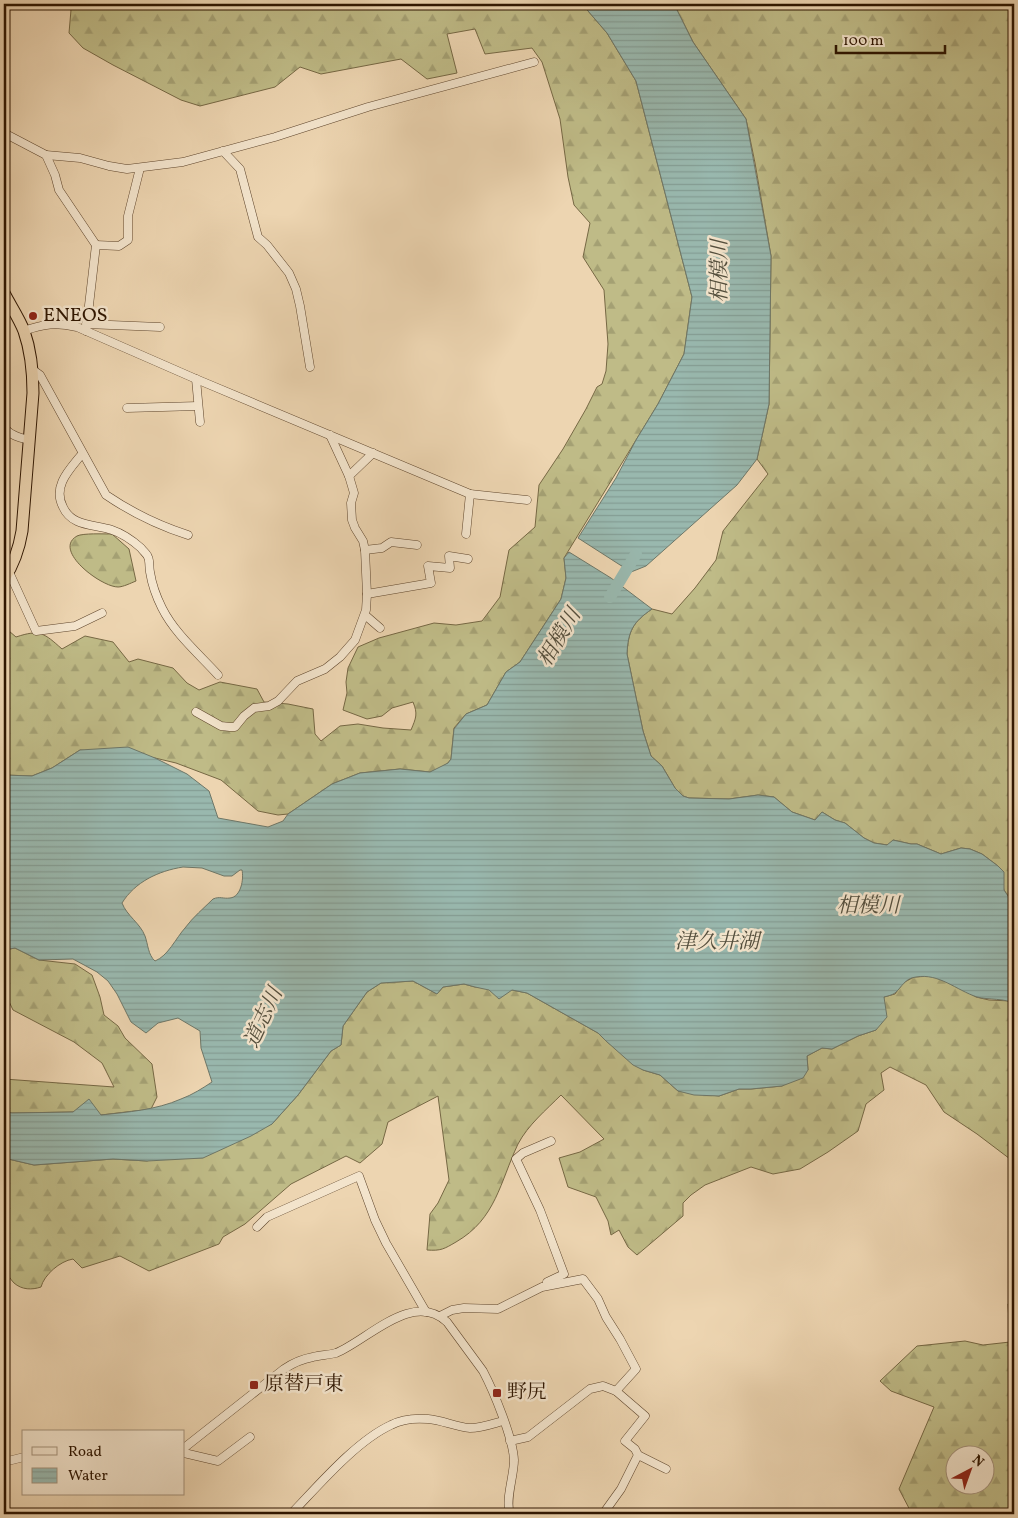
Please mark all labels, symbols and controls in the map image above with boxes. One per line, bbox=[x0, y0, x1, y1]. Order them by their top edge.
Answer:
scale bar bbox=[836, 22, 944, 54]
text: 100 m bbox=[843, 31, 883, 52]
water label: 相模川 bbox=[706, 238, 735, 303]
place label: ENEOS bbox=[43, 302, 108, 330]
marker: ENEOS bbox=[27, 310, 39, 322]
water label: 相模川 bbox=[531, 602, 590, 672]
water label: 相模川 bbox=[837, 892, 901, 921]
water label: 津久井湖 bbox=[675, 928, 763, 957]
water label: 道志川 bbox=[238, 982, 291, 1053]
place label: 原替戸東 bbox=[264, 1371, 344, 1399]
marker: 原替戸東 bbox=[248, 1379, 260, 1391]
place label: 野尻 bbox=[507, 1379, 547, 1407]
marker: 野尻 bbox=[491, 1387, 503, 1399]
legend bbox=[22, 1430, 185, 1496]
text: Road bbox=[68, 1442, 102, 1463]
north arrow bbox=[946, 1446, 996, 1496]
text: N bbox=[967, 1451, 988, 1472]
text: Water bbox=[68, 1466, 108, 1487]

